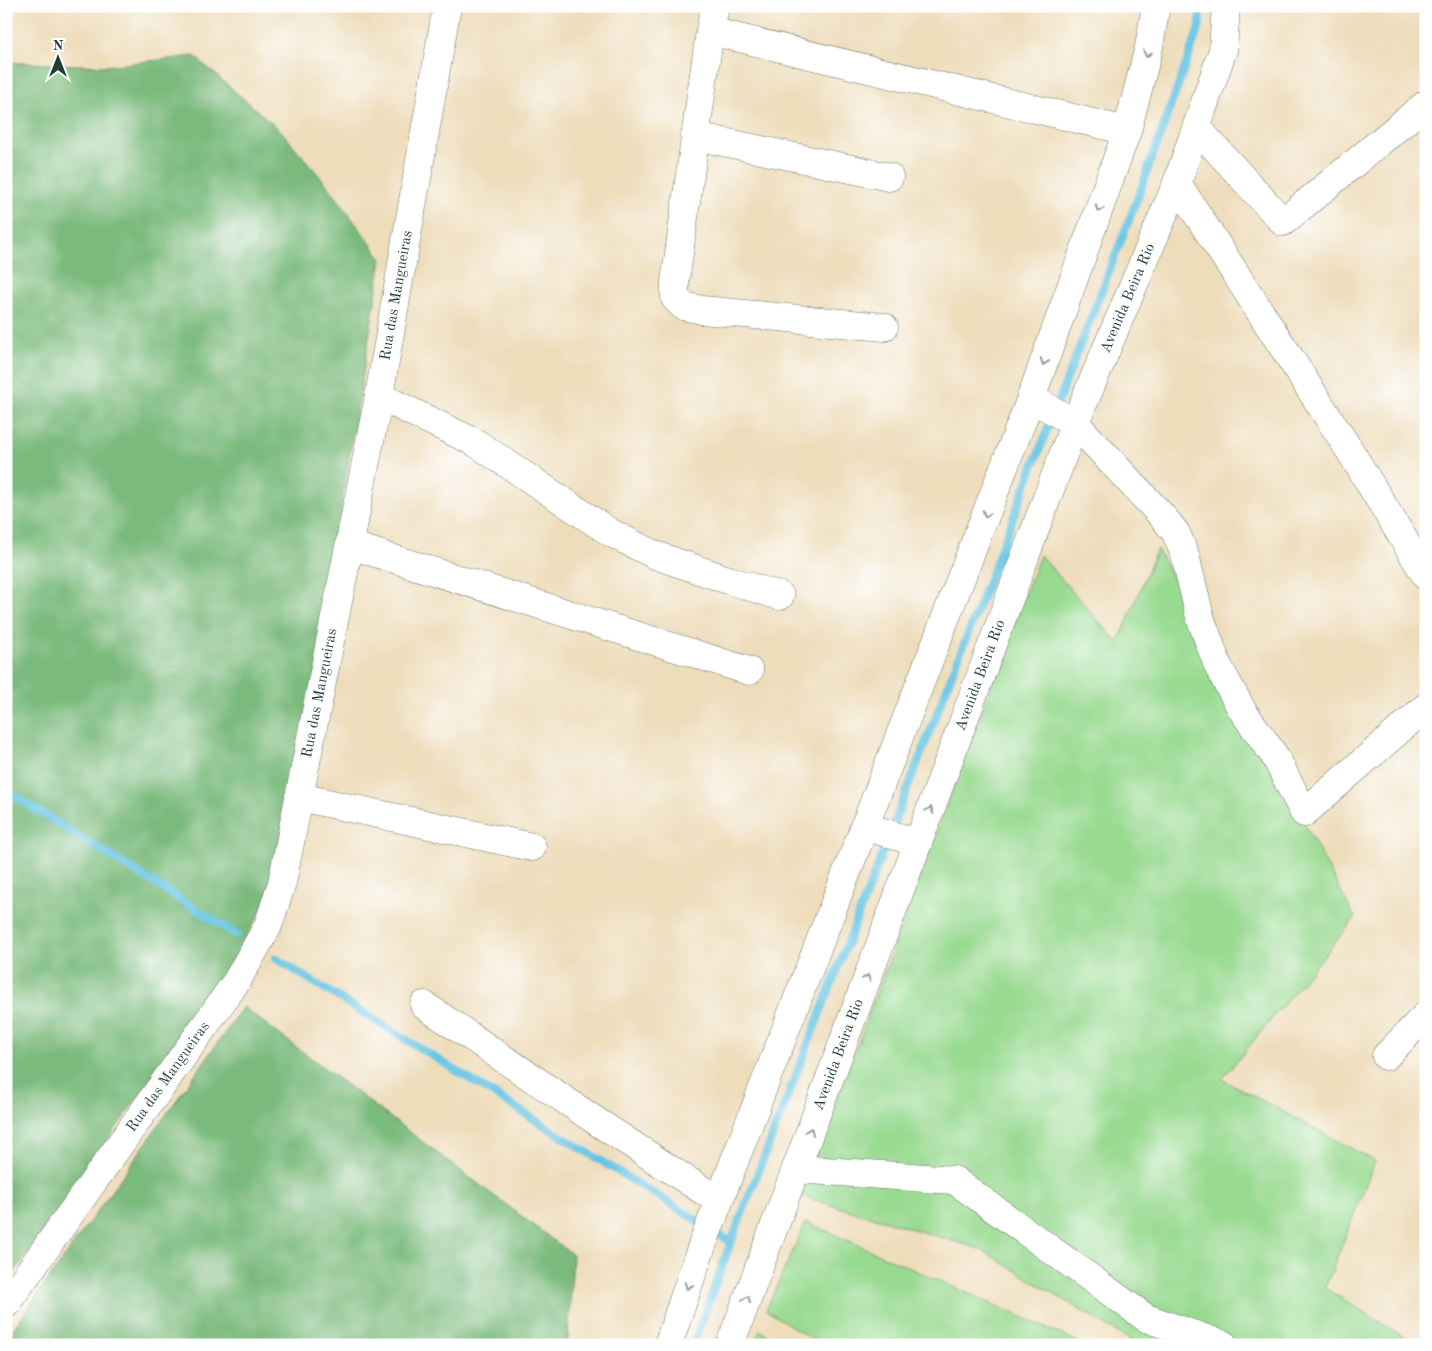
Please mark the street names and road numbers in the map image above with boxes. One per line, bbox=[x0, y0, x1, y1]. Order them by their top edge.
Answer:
street label: Rua das Mangueiras bbox=[378, 229, 415, 362]
street label: Avenida Beira Rio bbox=[1098, 241, 1158, 355]
street label: Avenida Beira Rio bbox=[953, 618, 1008, 733]
street label: Rua das Mangueiras bbox=[300, 627, 340, 759]
street label: Avenida Beira Rio bbox=[811, 997, 866, 1112]
street label: Rua das Mangueiras bbox=[124, 1019, 213, 1135]

